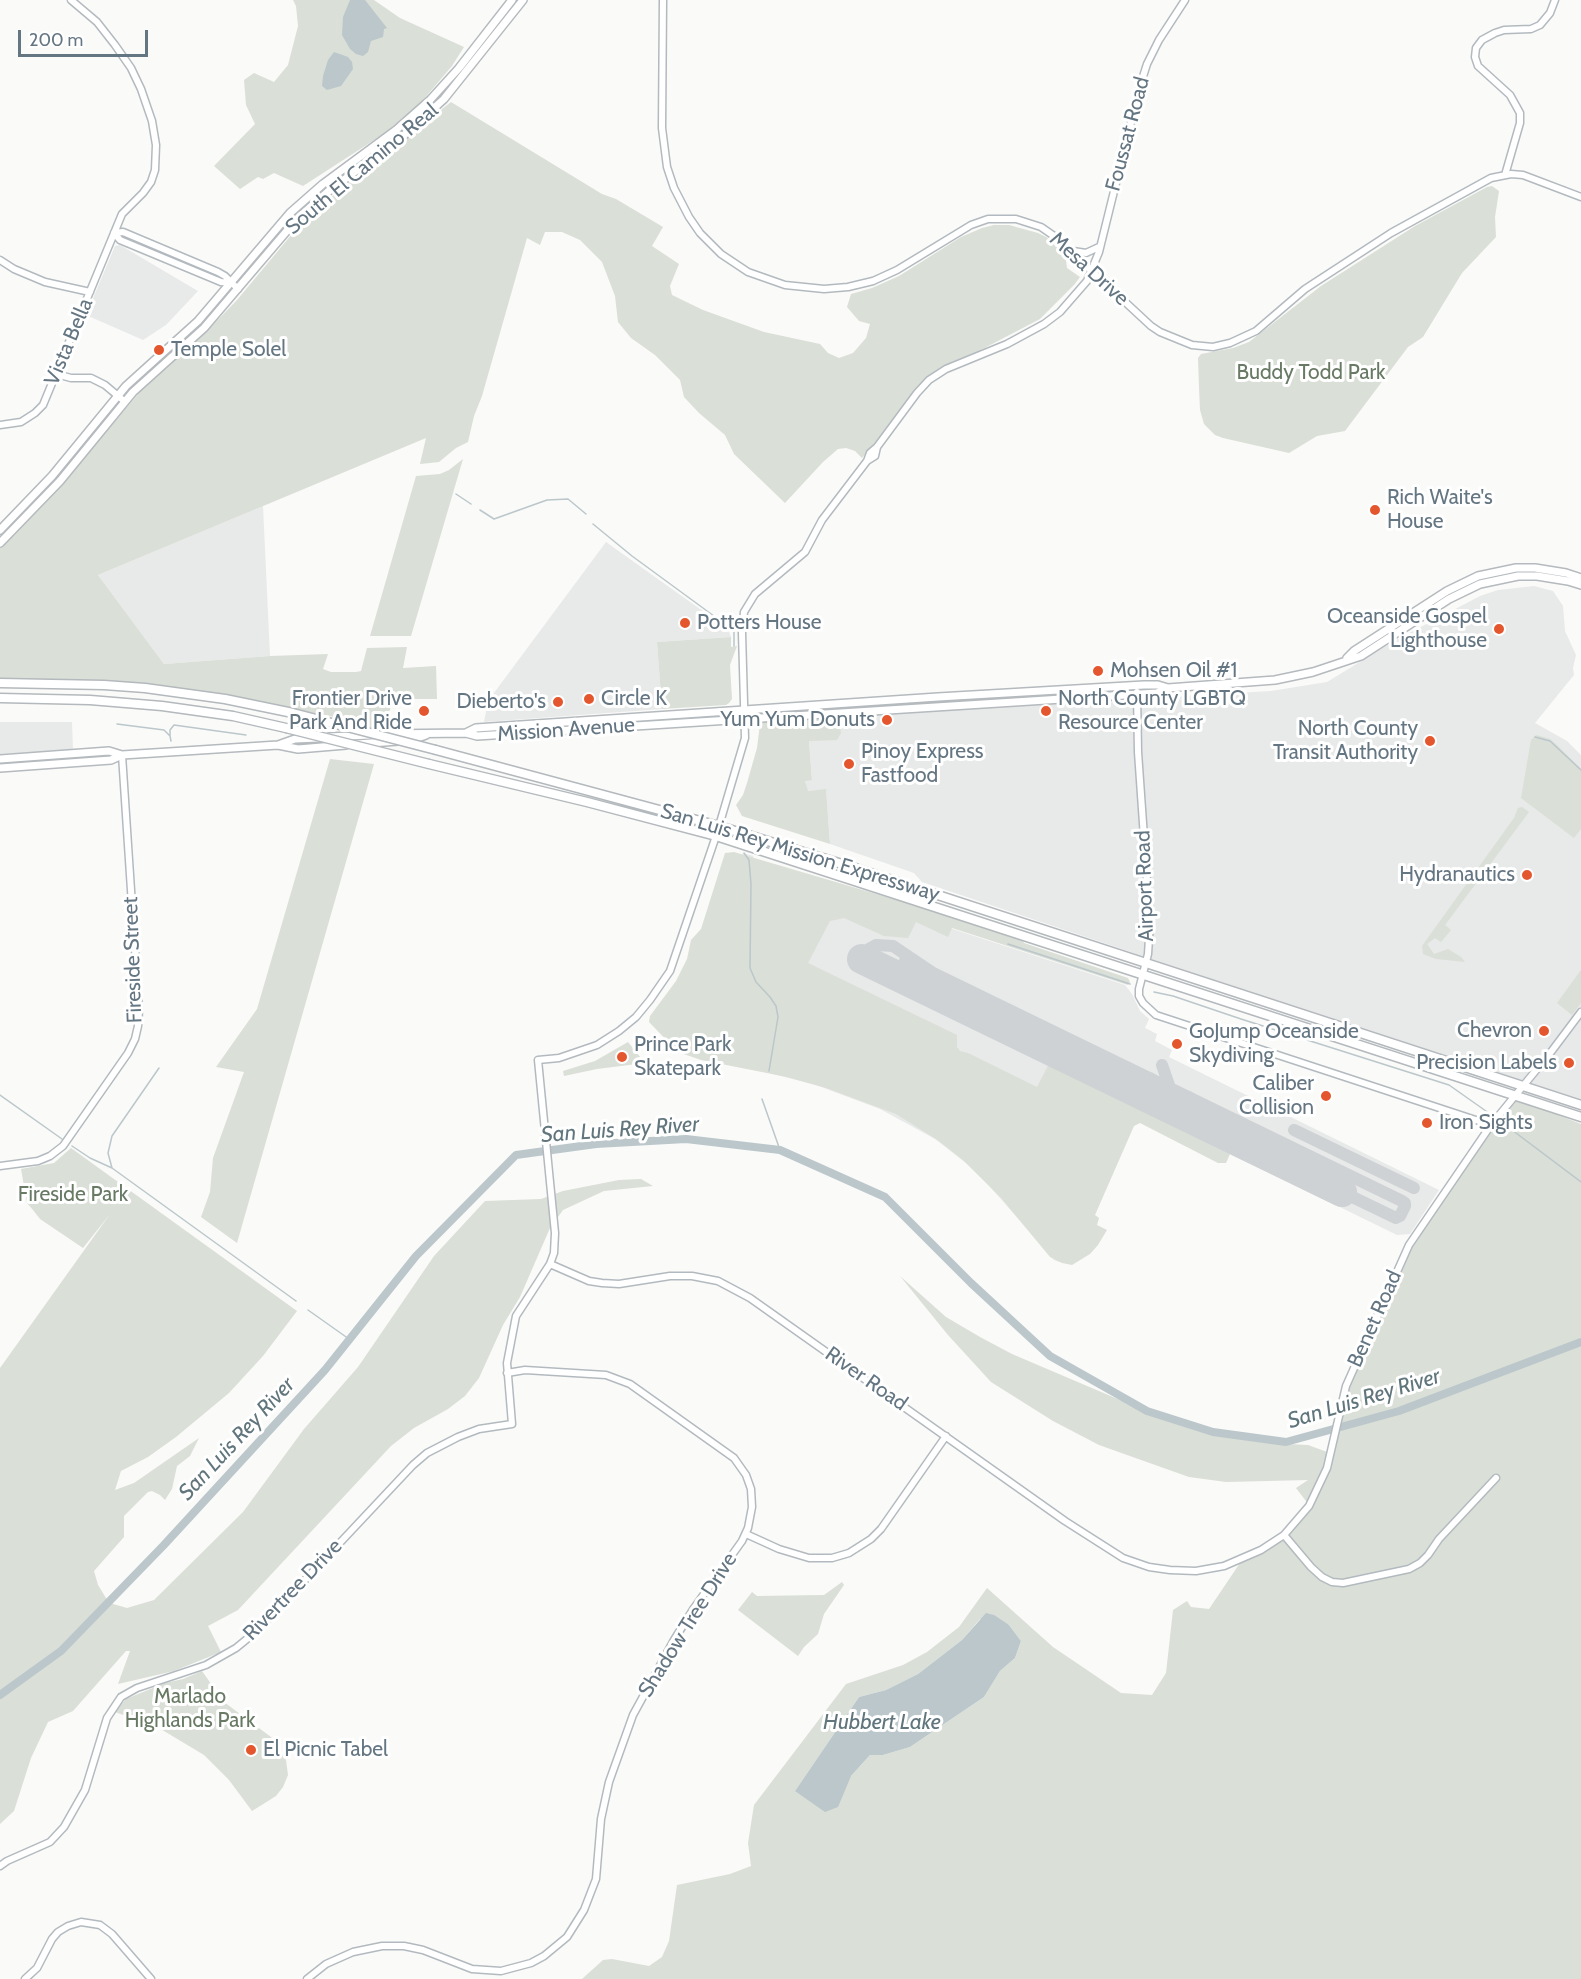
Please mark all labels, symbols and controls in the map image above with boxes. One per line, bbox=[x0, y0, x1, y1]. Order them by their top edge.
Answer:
scale bar bbox=[21, 18, 152, 56]
text: 200 m bbox=[29, 29, 83, 51]
street label: Foussat Road bbox=[1101, 74, 1155, 194]
street label: South El Camino Real bbox=[281, 98, 443, 240]
street label: Mesa Drive bbox=[1044, 227, 1134, 311]
street label: Vista Bella bbox=[39, 295, 99, 389]
place label: Temple Solel bbox=[171, 337, 286, 363]
marker: Temple Solel bbox=[152, 343, 166, 357]
park label: Buddy Todd Park bbox=[1236, 360, 1386, 386]
place label: Rich Waite's House bbox=[1387, 485, 1493, 535]
marker: Rich Waite's House bbox=[1368, 503, 1382, 517]
place label: Oceanside Gospel Lighthouse bbox=[1327, 604, 1487, 654]
place label: Potters House bbox=[697, 610, 822, 636]
marker: Potters House bbox=[678, 616, 692, 630]
marker: Oceanside Gospel Lighthouse bbox=[1492, 622, 1506, 636]
place label: Mohsen Oil #1 bbox=[1110, 658, 1237, 684]
marker: Mohsen Oil #1 bbox=[1091, 664, 1105, 678]
place label: Frontier Drive Park And Ride bbox=[289, 686, 412, 736]
place label: Circle K bbox=[601, 686, 667, 712]
place label: North County LGBTQ Resource Center bbox=[1058, 686, 1246, 736]
place label: Dieberto's bbox=[456, 689, 546, 715]
marker: Circle K bbox=[582, 692, 596, 706]
marker: Dieberto's bbox=[551, 695, 565, 709]
marker: Frontier Drive Park And Ride bbox=[417, 704, 431, 718]
marker: North County LGBTQ Resource Center bbox=[1039, 704, 1053, 718]
place label: Yum Yum Donuts bbox=[720, 707, 875, 733]
street label: Mission Avenue bbox=[496, 713, 636, 747]
marker: Yum Yum Donuts bbox=[880, 713, 894, 727]
place label: North County Transit Authority bbox=[1273, 716, 1418, 766]
marker: North County Transit Authority bbox=[1423, 734, 1437, 748]
place label: Pinoy Express Fastfood bbox=[861, 739, 984, 789]
marker: Pinoy Express Fastfood bbox=[842, 757, 856, 771]
street label: San Luis Rey Mission Expressway bbox=[657, 798, 943, 908]
street label: Airport Road bbox=[1130, 830, 1160, 942]
place label: Hydranautics bbox=[1399, 862, 1515, 888]
marker: Hydranautics bbox=[1520, 868, 1534, 882]
street label: Fireside Street bbox=[118, 896, 148, 1024]
place label: Chevron bbox=[1457, 1018, 1532, 1044]
place label: GoJump Oceanside Skydiving bbox=[1189, 1019, 1359, 1069]
marker: Chevron bbox=[1537, 1024, 1551, 1038]
place label: Prince Park Skatepark bbox=[634, 1032, 731, 1082]
marker: GoJump Oceanside Skydiving bbox=[1170, 1037, 1184, 1051]
marker: Prince Park Skatepark bbox=[615, 1050, 629, 1064]
place label: Precision Labels bbox=[1416, 1050, 1557, 1076]
marker: Precision Labels bbox=[1562, 1056, 1576, 1070]
place label: Caliber Collision bbox=[1239, 1071, 1314, 1121]
marker: Caliber Collision bbox=[1319, 1089, 1333, 1103]
place label: Iron Sights bbox=[1439, 1110, 1533, 1136]
water label: San Luis Rey River bbox=[540, 1111, 700, 1149]
marker: Iron Sights bbox=[1420, 1116, 1434, 1130]
park label: Fireside Park bbox=[18, 1182, 128, 1208]
street label: Benet Road bbox=[1343, 1267, 1407, 1371]
street label: River Road bbox=[820, 1341, 912, 1417]
water label: San Luis Rey River bbox=[1284, 1363, 1444, 1435]
water label: San Luis Rey River bbox=[173, 1372, 301, 1506]
street label: Rivertree Drive bbox=[238, 1534, 348, 1646]
street label: Shadow Tree Drive bbox=[633, 1548, 743, 1702]
park label: Marlado Highlands Park bbox=[125, 1684, 255, 1734]
water label: Hubbert Lake bbox=[823, 1710, 941, 1736]
place label: El Picnic Tabel bbox=[263, 1737, 388, 1763]
marker: El Picnic Tabel bbox=[244, 1743, 258, 1757]

